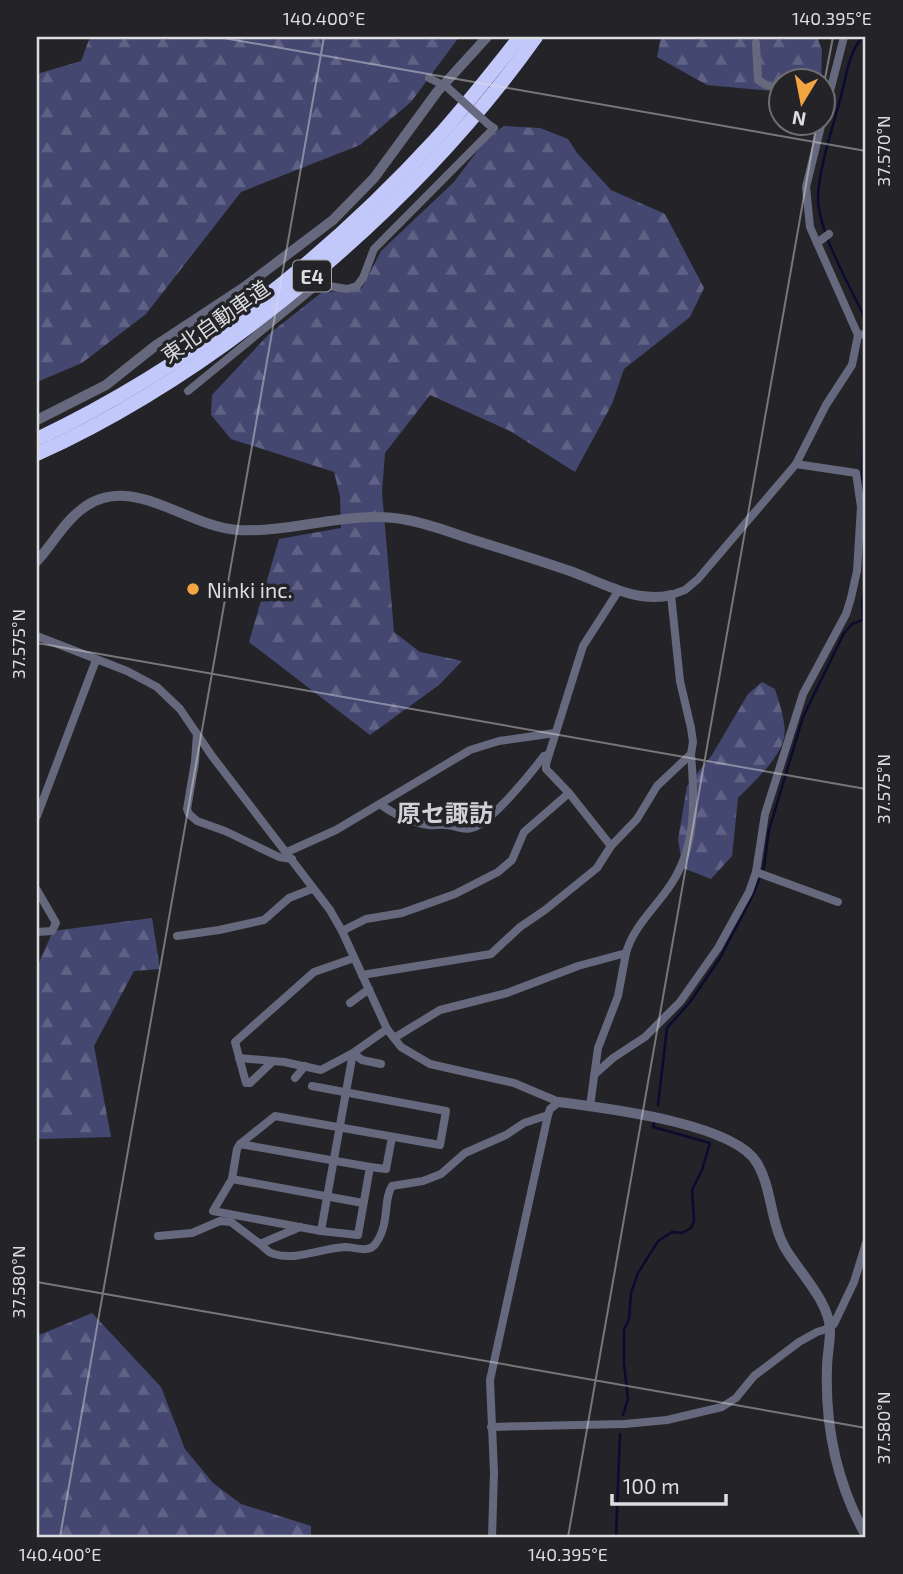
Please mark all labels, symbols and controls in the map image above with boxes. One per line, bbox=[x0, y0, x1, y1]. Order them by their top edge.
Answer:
text: 140.400°E bbox=[283, 7, 365, 29]
text: 140.395°E bbox=[792, 7, 872, 29]
north arrow bbox=[766, 66, 836, 136]
text: N bbox=[790, 107, 808, 132]
text: 37.570°N bbox=[872, 115, 894, 187]
road number: E4 bbox=[293, 260, 331, 292]
street label: 東北自動車道 bbox=[156, 275, 274, 367]
place label: Ninki inc. bbox=[207, 577, 292, 602]
marker: Ninki inc. bbox=[185, 581, 201, 597]
text: 37.575°N bbox=[7, 609, 29, 679]
text: 37.575°N bbox=[872, 754, 894, 824]
district label: 原セ諏訪 bbox=[397, 798, 493, 827]
text: 37.580°N bbox=[7, 1245, 29, 1319]
text: 37.580°N bbox=[872, 1391, 894, 1465]
scale bar bbox=[612, 1462, 726, 1506]
text: 100 m bbox=[623, 1473, 680, 1498]
text: 140.400°E bbox=[19, 1543, 101, 1565]
text: 140.395°E bbox=[528, 1543, 608, 1565]

